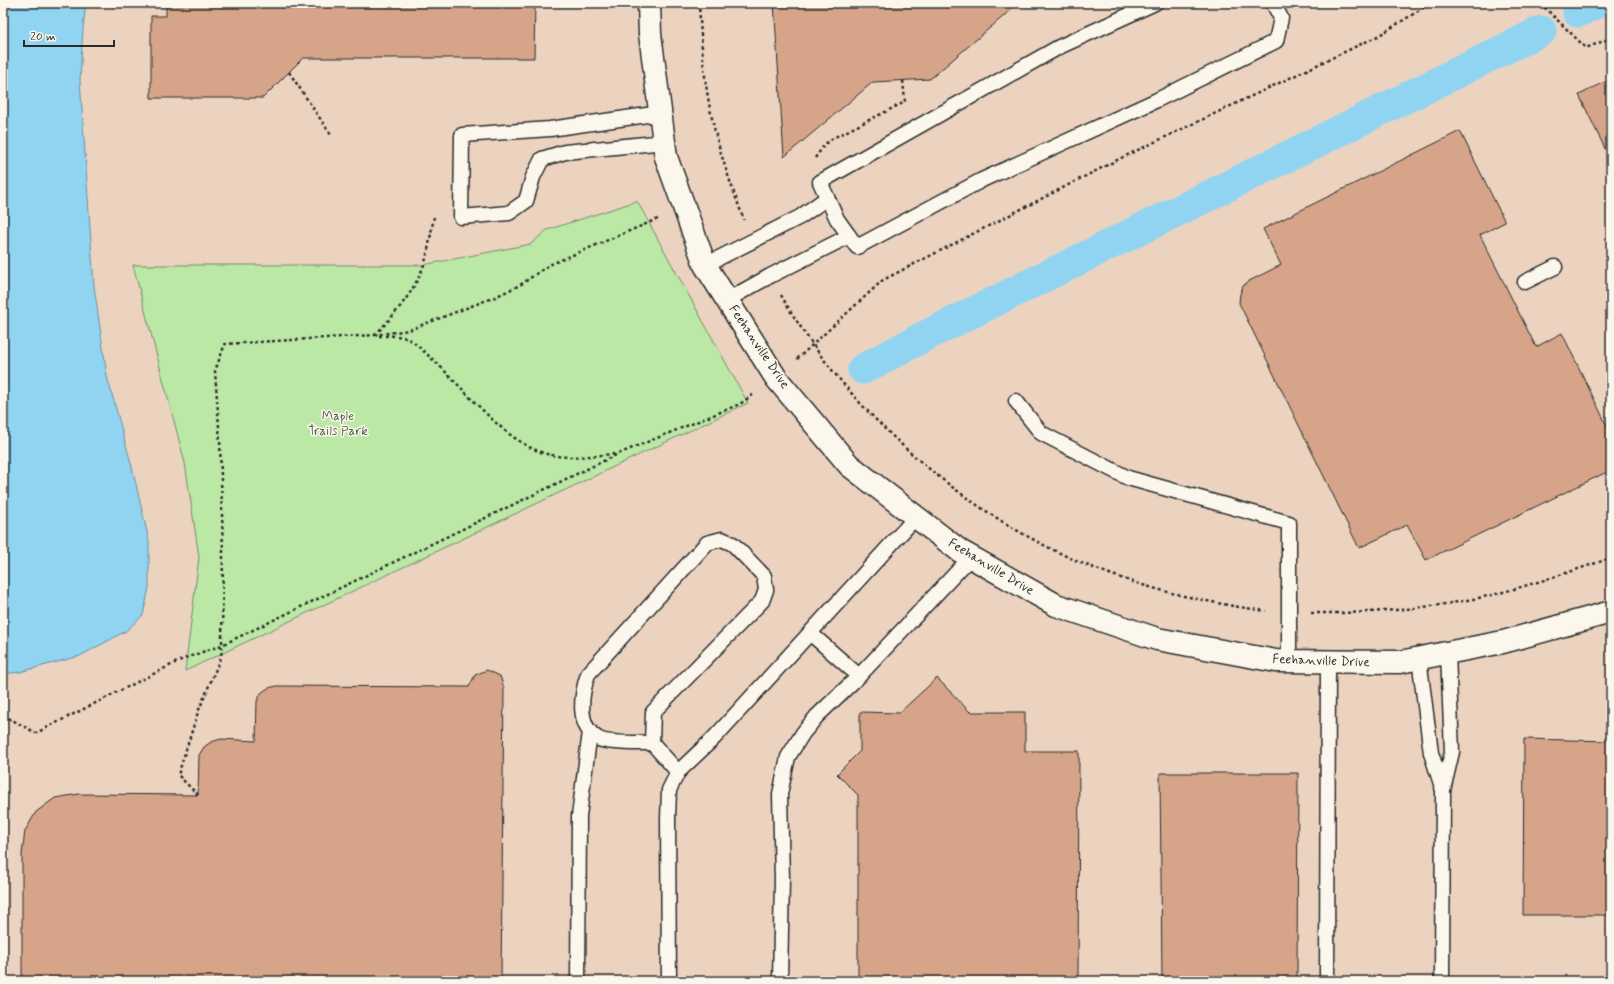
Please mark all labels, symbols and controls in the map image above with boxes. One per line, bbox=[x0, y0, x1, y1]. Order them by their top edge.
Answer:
scale bar bbox=[24, 22, 114, 48]
text: 20 m bbox=[30, 29, 56, 45]
street label: Feehanville Drive bbox=[725, 302, 793, 392]
park label: Maple Trails Park bbox=[308, 408, 368, 440]
street label: Feehanville Drive bbox=[945, 535, 1037, 599]
street label: Feehanville Drive bbox=[1272, 651, 1370, 671]

